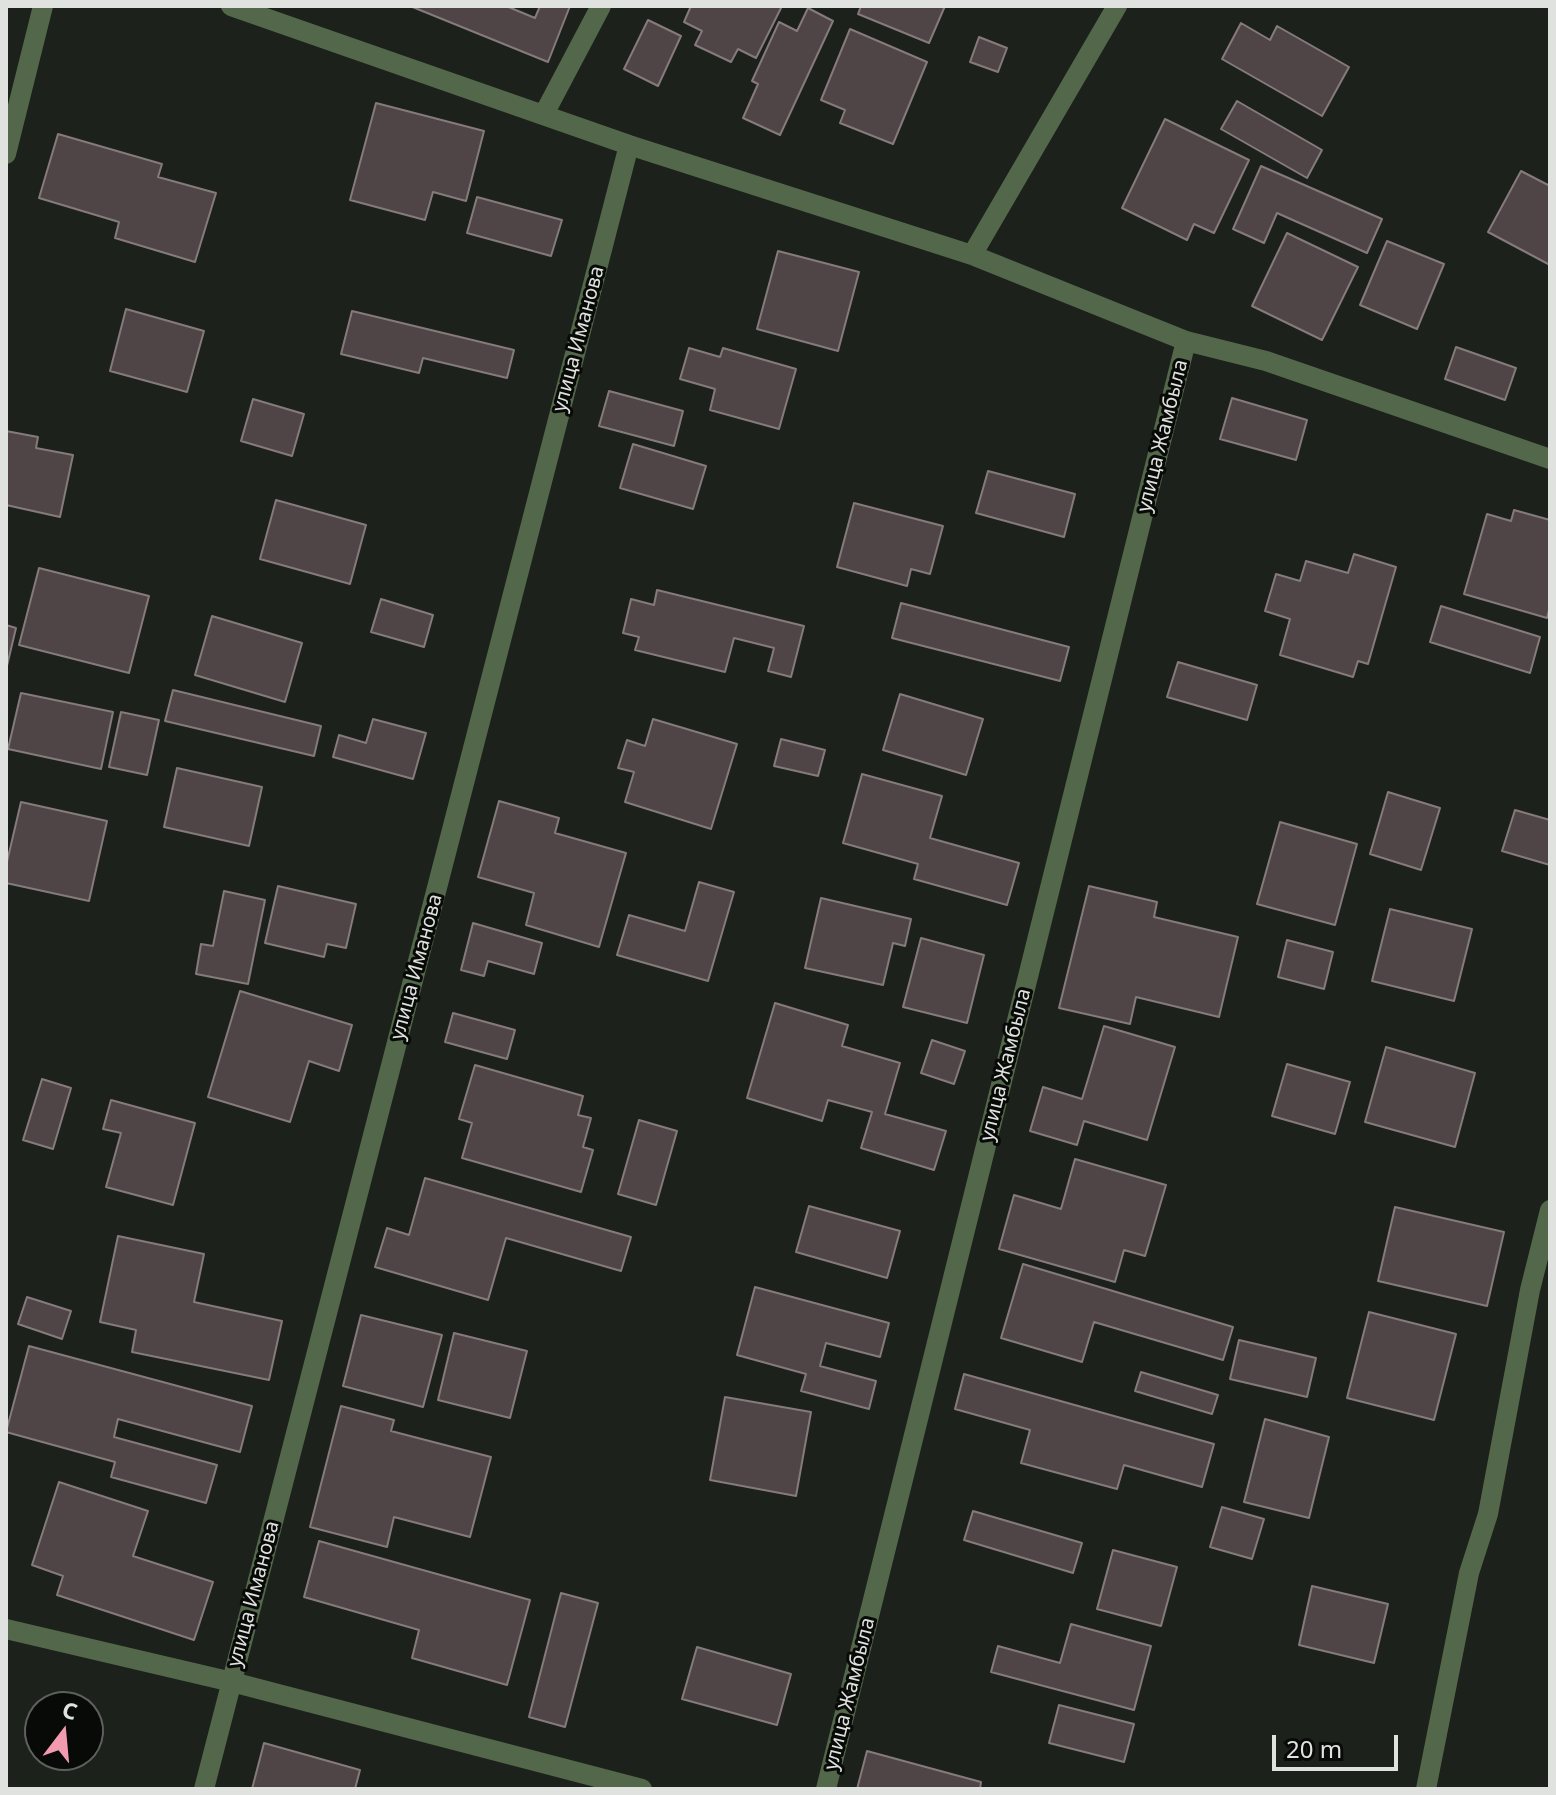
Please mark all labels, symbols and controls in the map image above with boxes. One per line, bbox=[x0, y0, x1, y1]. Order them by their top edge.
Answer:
street label: улица Иманова bbox=[548, 263, 610, 415]
street label: улица Жамбыла bbox=[1132, 357, 1194, 515]
street label: улица Иманова bbox=[386, 891, 448, 1043]
street label: улица Жамбыла bbox=[975, 986, 1037, 1144]
street label: улица Иманова bbox=[223, 1518, 285, 1670]
street label: улица Жамбыла bbox=[819, 1615, 881, 1773]
north arrow bbox=[24, 1691, 104, 1771]
text: С bbox=[59, 1693, 81, 1726]
scale bar bbox=[1276, 1719, 1402, 1769]
text: 20 m bbox=[1286, 1732, 1342, 1765]

